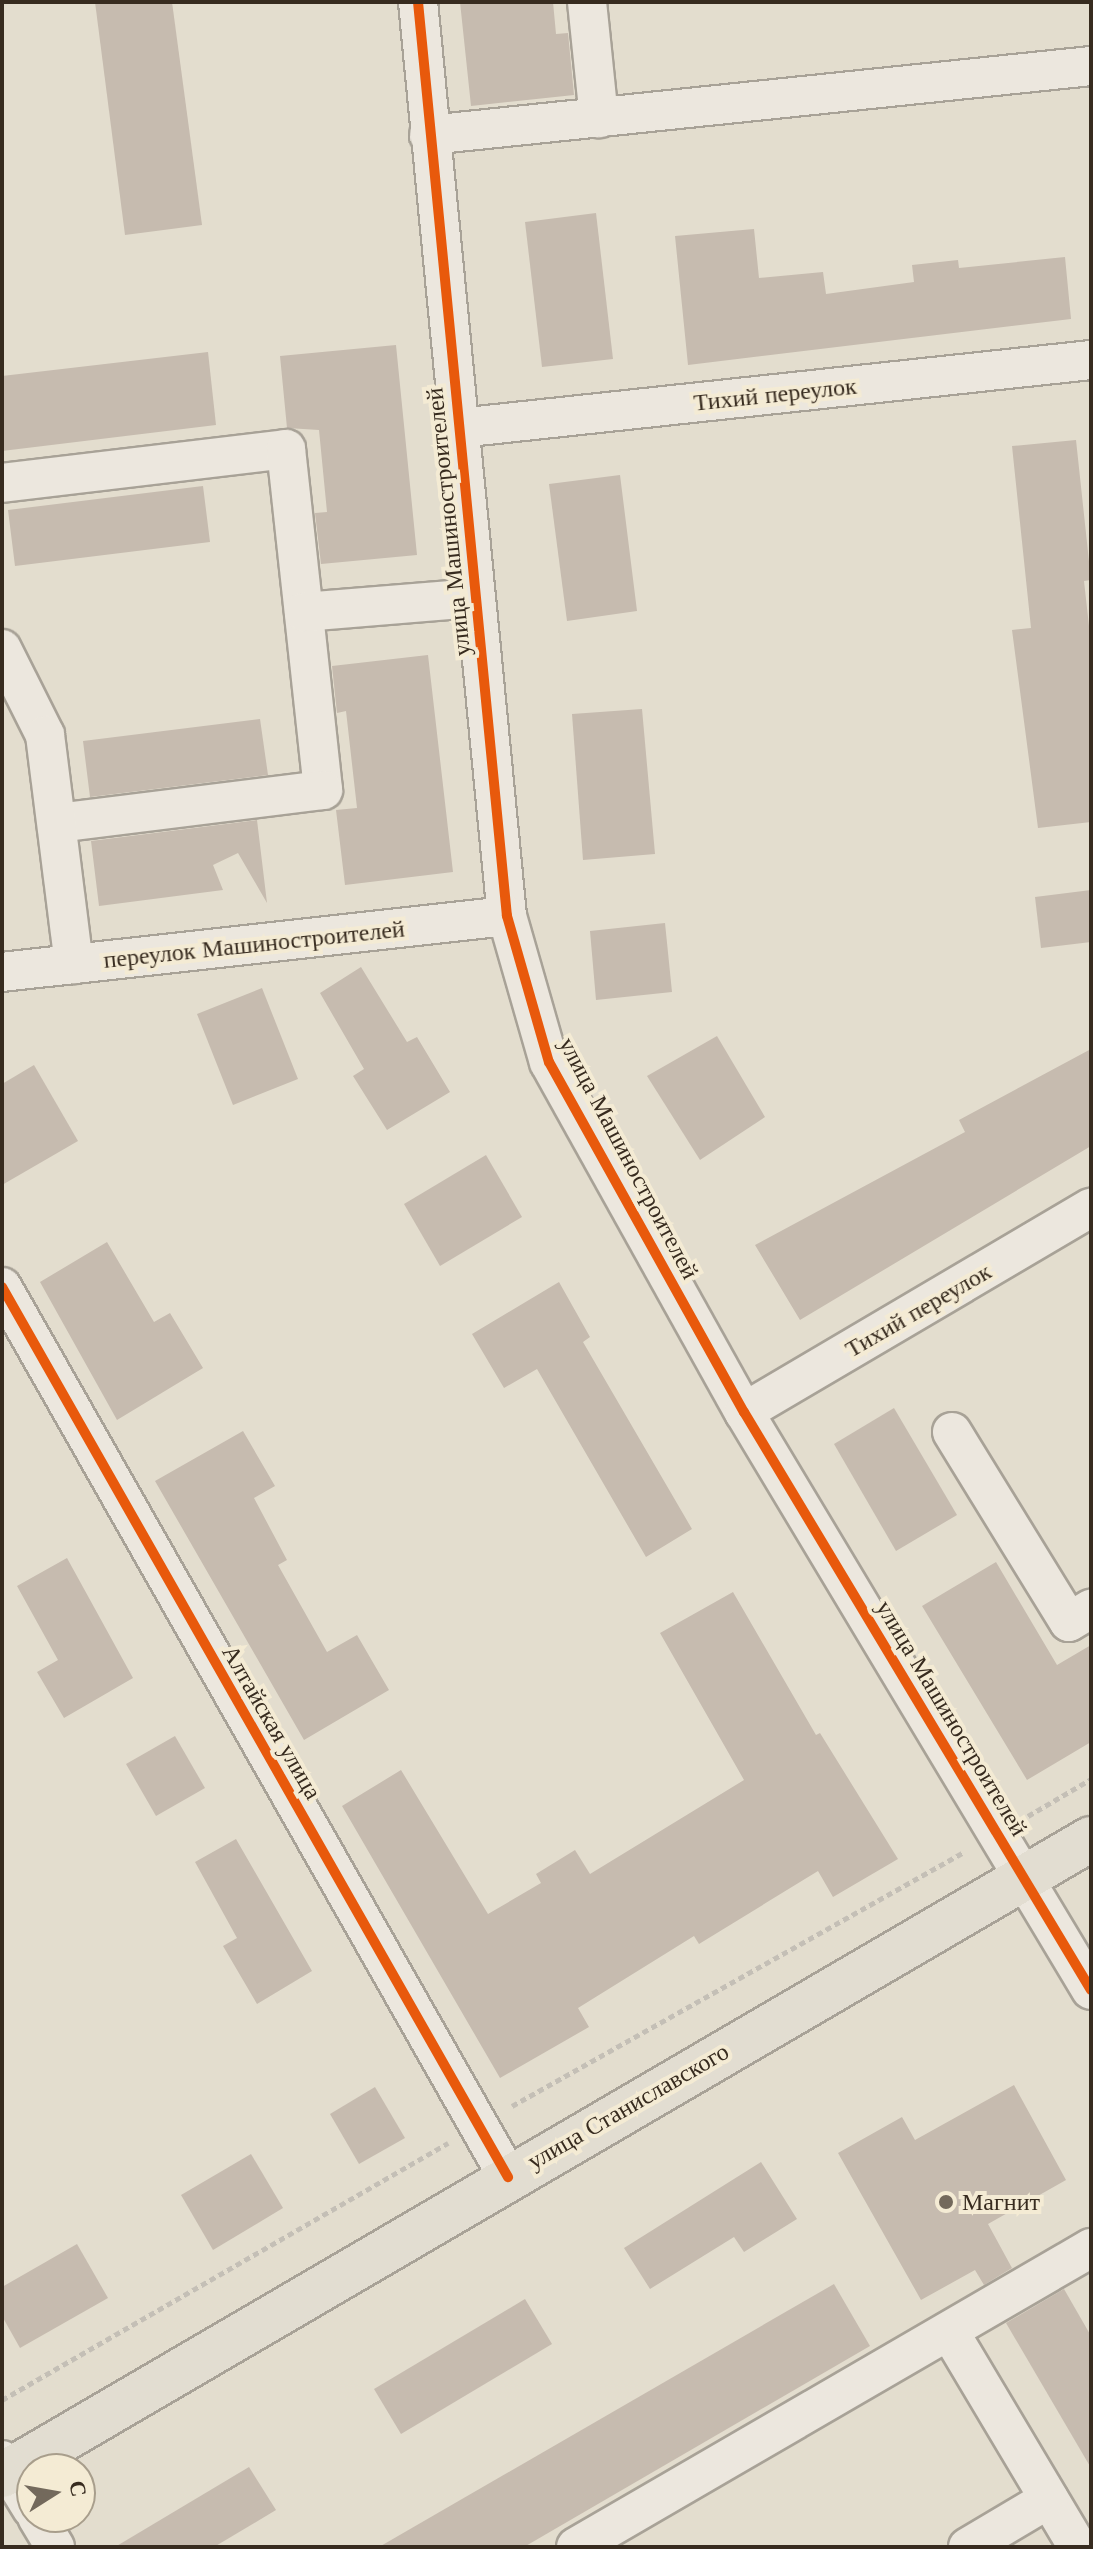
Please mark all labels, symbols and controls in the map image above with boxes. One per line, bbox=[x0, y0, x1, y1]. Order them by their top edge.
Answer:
street label: Тихий переулок bbox=[692, 371, 858, 417]
street label: улица Машиностроителей bbox=[420, 386, 476, 658]
street label: переулок Машиностроителей bbox=[102, 914, 406, 974]
street label: улица Машиностроителей bbox=[553, 1032, 705, 1284]
street label: Тихий переулок bbox=[840, 1257, 996, 1363]
street label: улица Машиностроителей bbox=[870, 1595, 1034, 1841]
street label: Алтайская улица bbox=[216, 1640, 328, 1804]
street label: улица Станиславского bbox=[522, 2037, 734, 2175]
place label: Магнит bbox=[962, 2188, 1040, 2216]
marker: Магнит bbox=[937, 2193, 955, 2211]
north arrow bbox=[16, 2453, 96, 2533]
text: С bbox=[63, 2478, 93, 2499]

